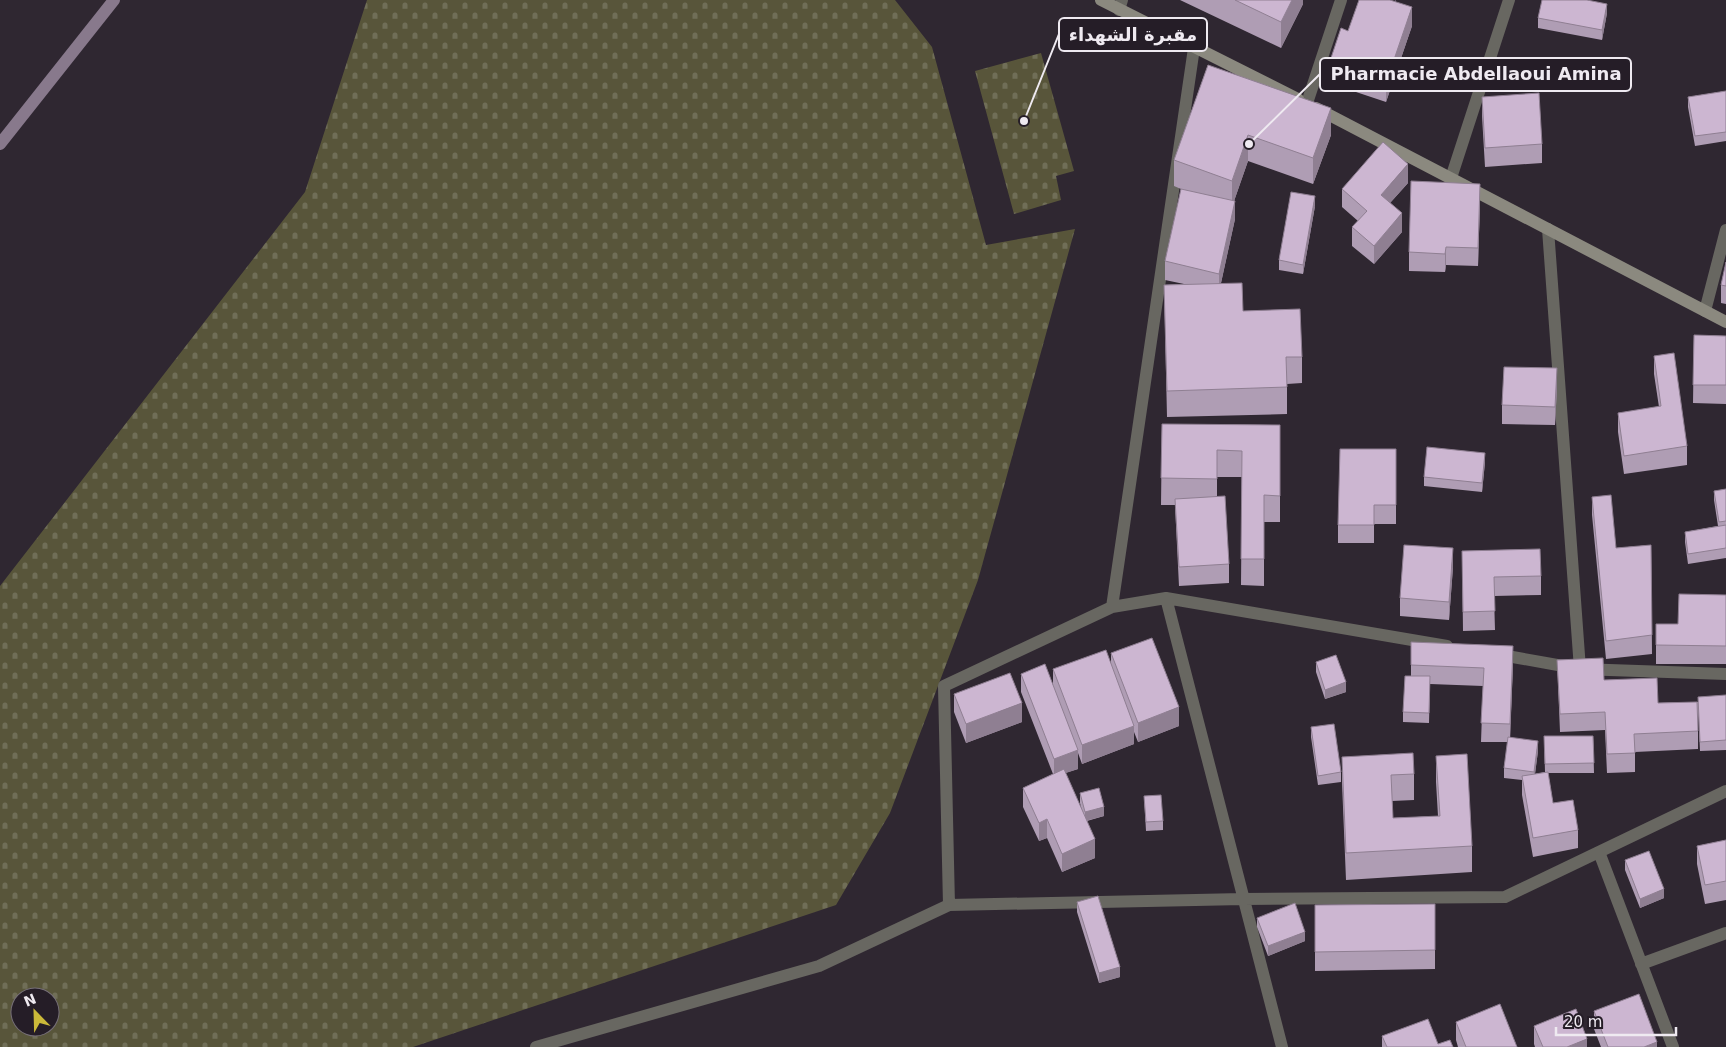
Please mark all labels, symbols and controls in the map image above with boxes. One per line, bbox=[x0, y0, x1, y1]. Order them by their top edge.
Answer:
callout: مقبرة الشهداء bbox=[1059, 18, 1207, 51]
text: مقبرة الشهداء bbox=[1069, 24, 1197, 46]
callout: Pharmacie Abdellaoui Amina bbox=[1320, 58, 1631, 91]
text: Pharmacie Abdellaoui Amina bbox=[1330, 63, 1622, 84]
north arrow bbox=[10, 987, 60, 1037]
text: N bbox=[21, 990, 38, 1010]
scale bar bbox=[1556, 1004, 1676, 1036]
text: 20 m bbox=[1564, 1013, 1602, 1031]

